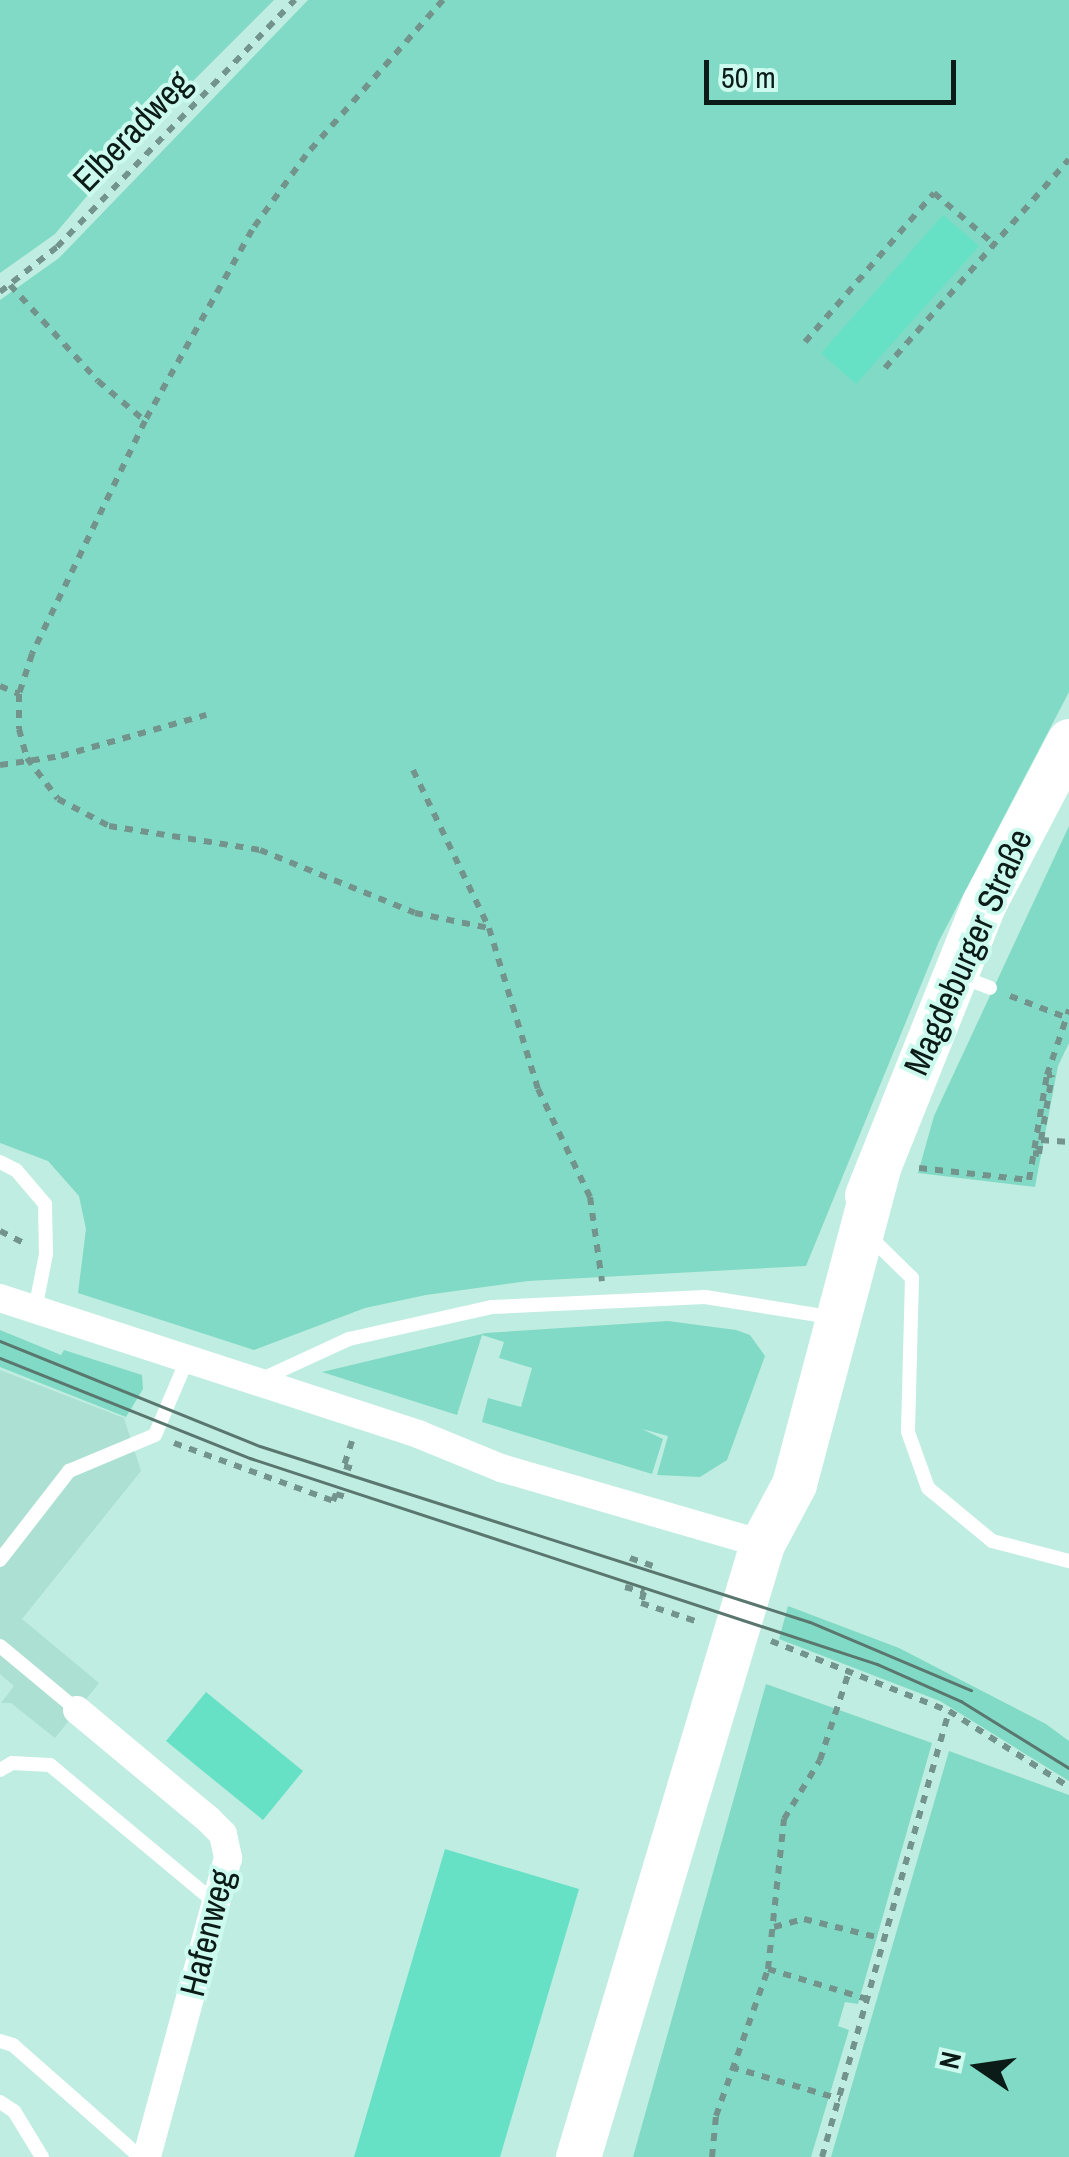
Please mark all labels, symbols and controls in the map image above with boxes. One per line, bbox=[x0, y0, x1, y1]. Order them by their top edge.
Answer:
scale bar bbox=[709, 40, 962, 102]
text: 50 m bbox=[721, 57, 776, 97]
street label: Elberadweg bbox=[64, 62, 200, 200]
street label: Magdeburger Straße bbox=[895, 823, 1041, 1081]
street label: Hafenweg bbox=[171, 1865, 243, 2001]
north arrow bbox=[929, 2017, 1029, 2117]
text: N bbox=[929, 2048, 970, 2073]

